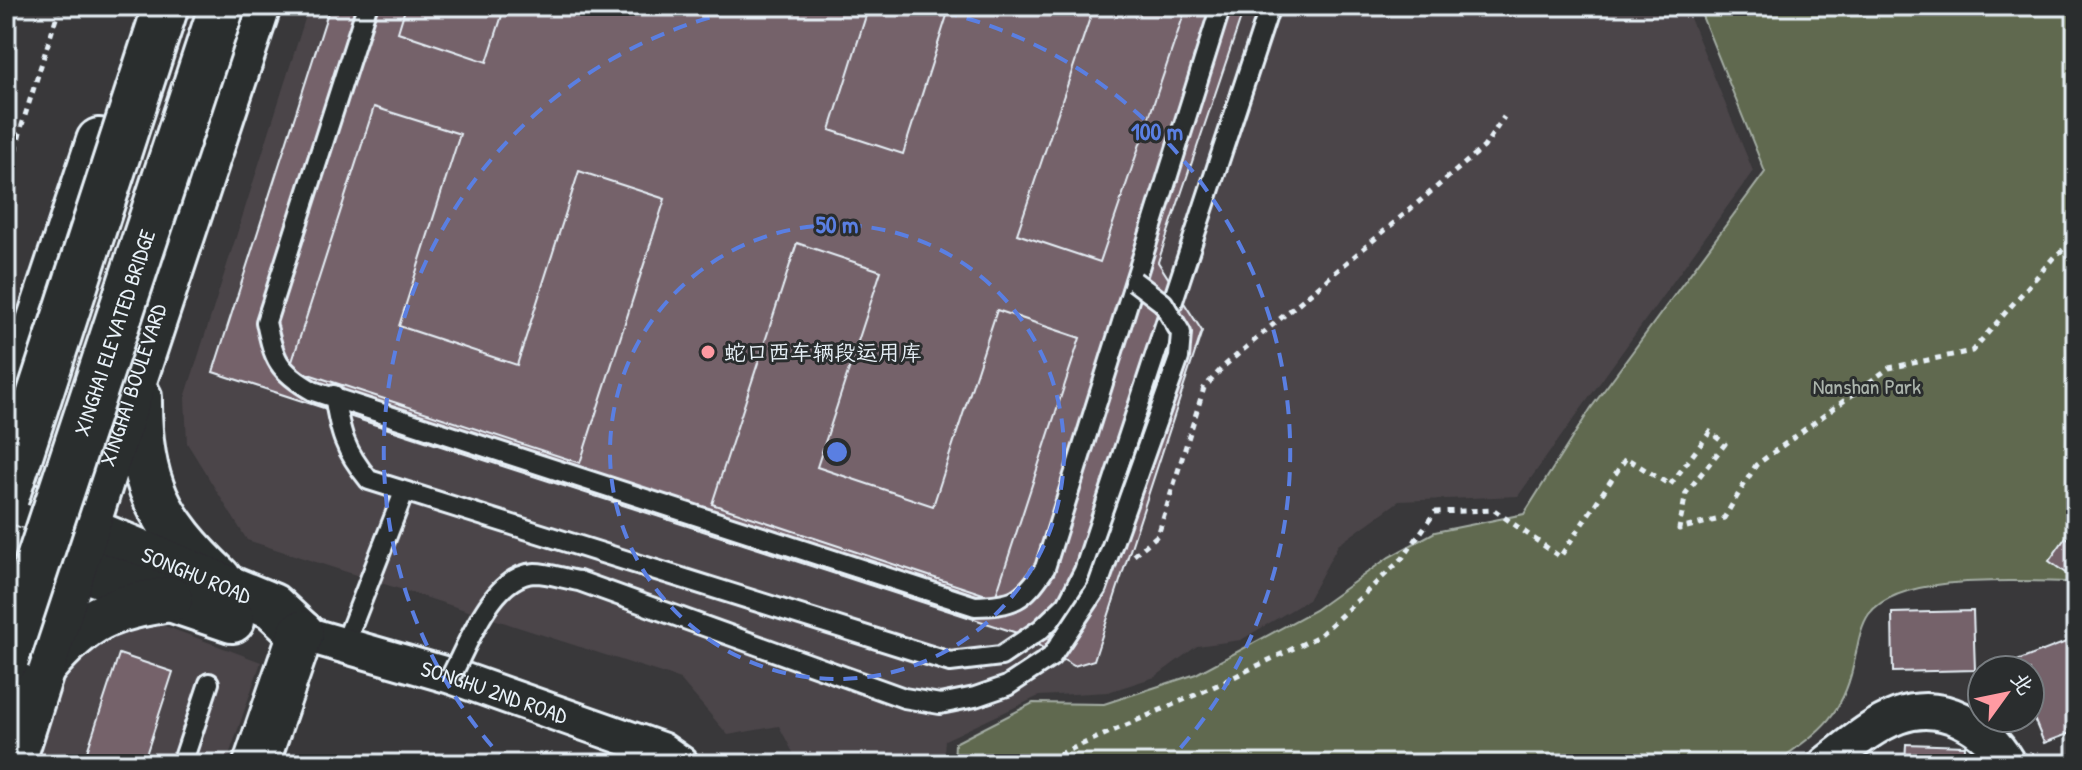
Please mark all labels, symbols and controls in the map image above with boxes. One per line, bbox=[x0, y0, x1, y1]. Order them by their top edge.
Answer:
text: 100 m bbox=[1131, 115, 1183, 147]
text: 50 m bbox=[816, 208, 858, 240]
street label: XINGHAI ELEVATED BRIDGE bbox=[66, 225, 162, 439]
street label: XINGHAI BOULEVARD bbox=[92, 299, 174, 470]
place label: 蛇口西车辆段运用库 bbox=[724, 337, 922, 367]
marker: 蛇口西车辆段运用库 bbox=[699, 343, 717, 361]
park label: Nanshan Park bbox=[1813, 371, 1921, 401]
centre of rings bbox=[823, 438, 851, 466]
street label: SONGHU ROAD bbox=[137, 539, 256, 611]
street label: SONGHU 2ND ROAD bbox=[417, 653, 572, 731]
north arrow bbox=[1966, 654, 2046, 734]
text: 北 bbox=[2004, 666, 2041, 701]

